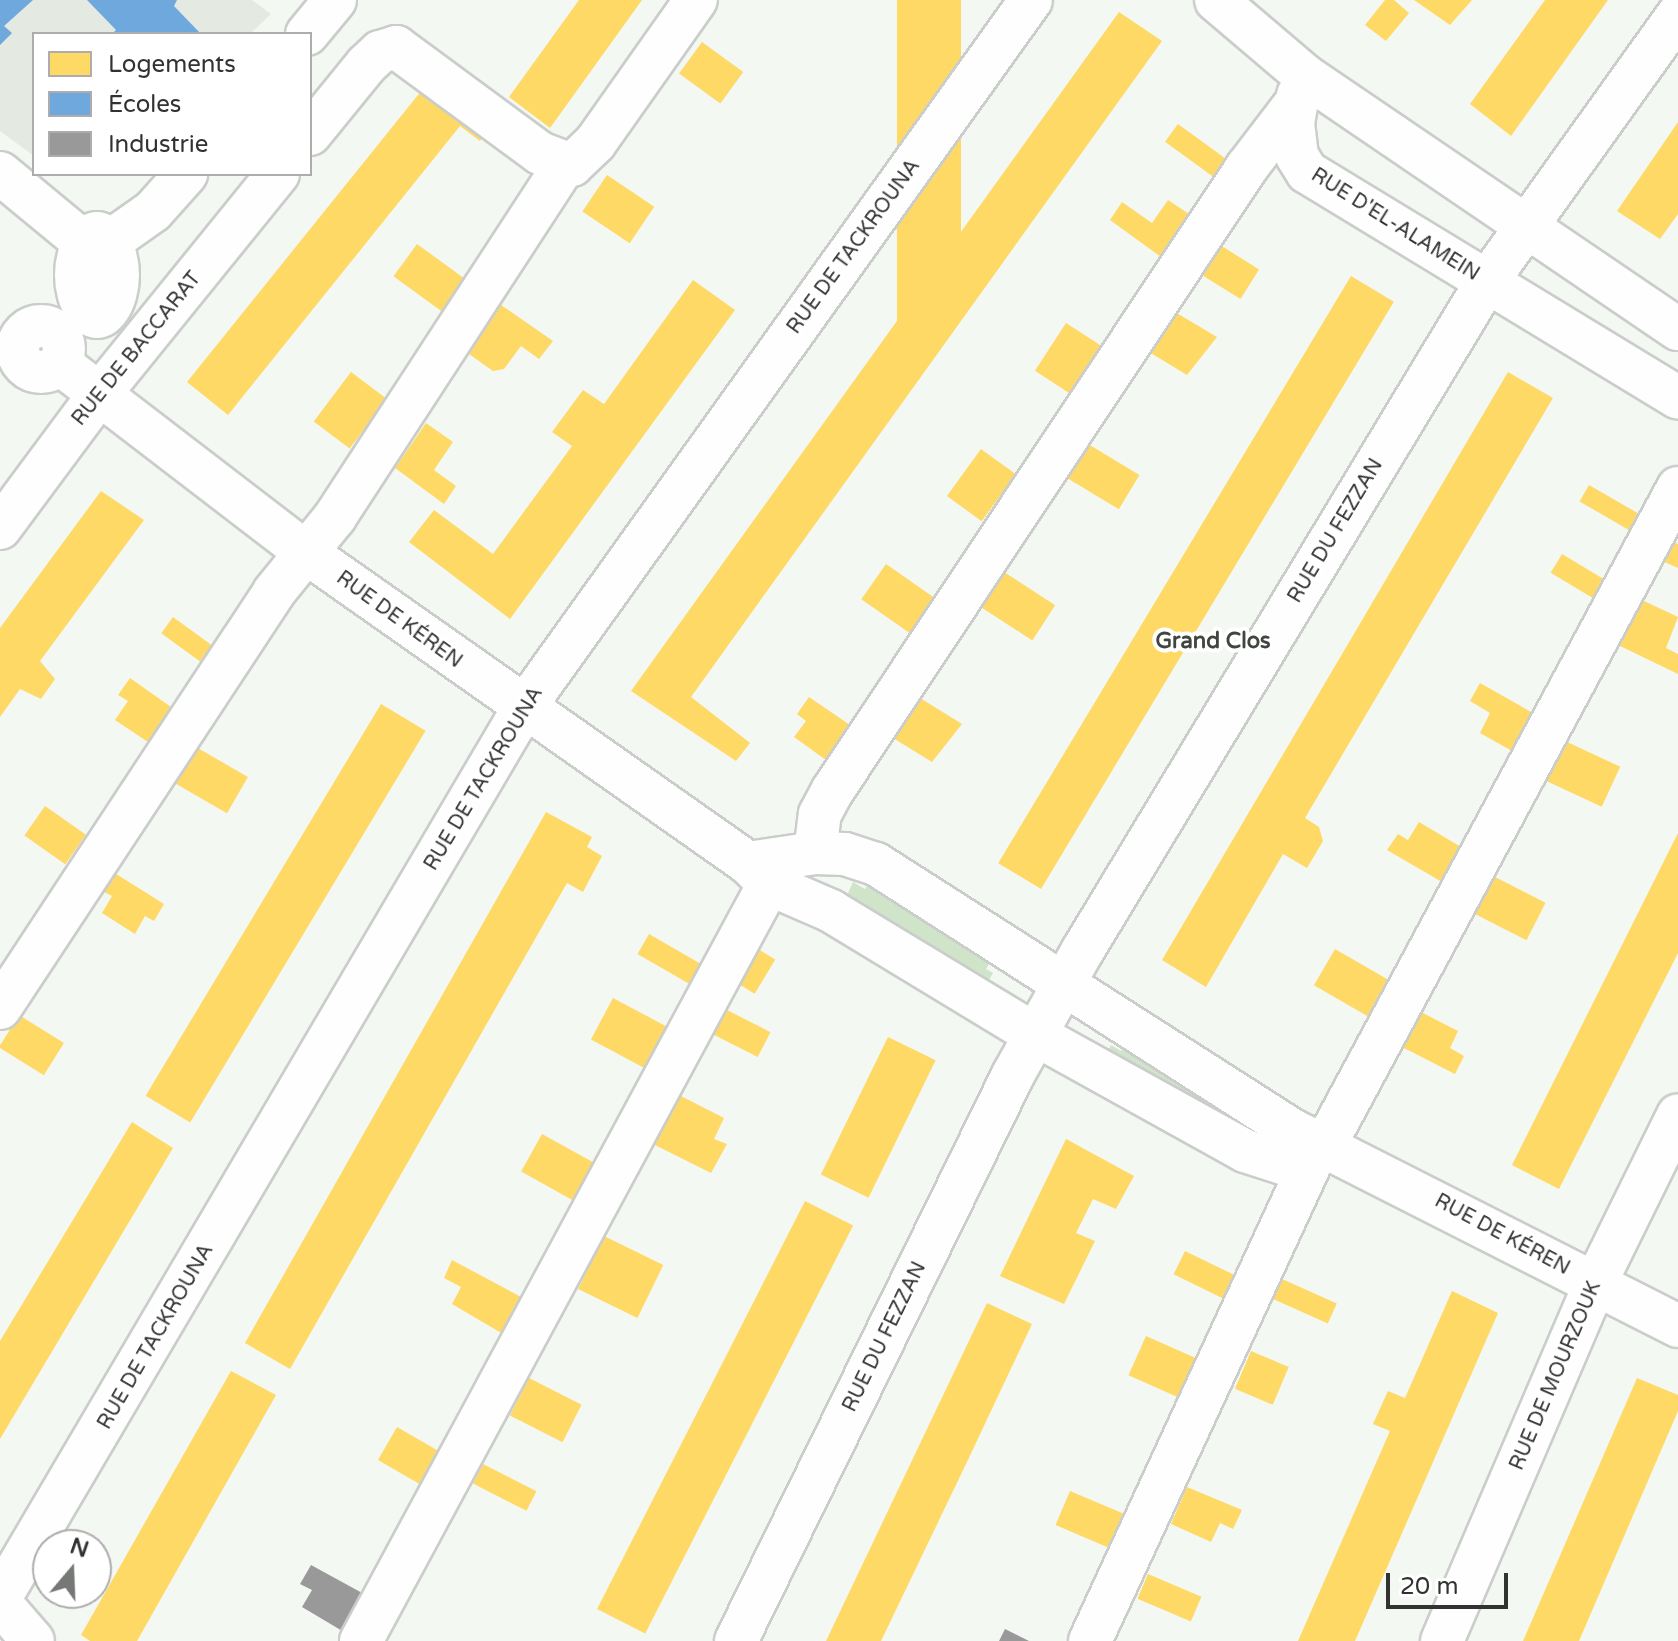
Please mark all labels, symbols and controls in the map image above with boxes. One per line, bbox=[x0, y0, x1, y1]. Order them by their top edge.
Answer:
legend bbox=[32, 32, 312, 176]
text: Logements bbox=[108, 50, 236, 79]
text: Écoles bbox=[108, 90, 181, 119]
text: Industrie bbox=[108, 130, 208, 159]
street label: RUE DE TACKROUNA bbox=[783, 155, 925, 339]
street label: RUE D'EL-ALAMEIN bbox=[1306, 163, 1484, 287]
street label: RUE DE BACCARAT bbox=[67, 267, 207, 431]
street label: RUE DU FEZZAN bbox=[1283, 454, 1389, 608]
street label: RUE DE KÉREN bbox=[331, 566, 467, 674]
district label: Grand Clos bbox=[1155, 629, 1271, 655]
street label: RUE DE TACKROUNA bbox=[420, 683, 548, 875]
street label: RUE DE KÉREN bbox=[1430, 1189, 1574, 1281]
street label: RUE DE TACKROUNA bbox=[93, 1240, 219, 1434]
street label: RUE DU FEZZAN bbox=[838, 1258, 932, 1416]
street label: RUE DE MOURZOUK bbox=[1505, 1278, 1607, 1474]
north arrow bbox=[32, 1529, 112, 1609]
text: N bbox=[67, 1533, 92, 1563]
scale bar bbox=[1390, 1557, 1512, 1607]
text: 20 m bbox=[1400, 1572, 1458, 1601]

